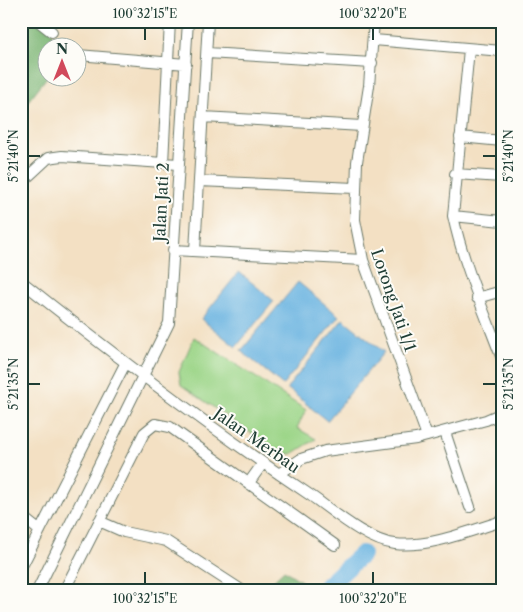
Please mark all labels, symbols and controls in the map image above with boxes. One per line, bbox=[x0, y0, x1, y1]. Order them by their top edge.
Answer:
text: 100°32'15"E bbox=[113, 6, 177, 21]
text: 100°32'20"E bbox=[339, 6, 407, 21]
north arrow bbox=[38, 38, 88, 88]
text: N bbox=[56, 40, 68, 58]
text: 5°21'40"N bbox=[6, 129, 21, 183]
text: 5°21'40"N bbox=[501, 129, 516, 183]
street label: Jalan Jati 2 bbox=[149, 162, 173, 245]
street label: Lorong Jati 1/1 bbox=[367, 246, 421, 354]
text: 5°21'35"N bbox=[6, 358, 21, 410]
text: 5°21'35"N bbox=[501, 358, 516, 410]
street label: Jalan Merbau bbox=[208, 401, 304, 477]
text: 100°32'15"E bbox=[113, 591, 177, 606]
text: 100°32'20"E bbox=[339, 591, 407, 606]

